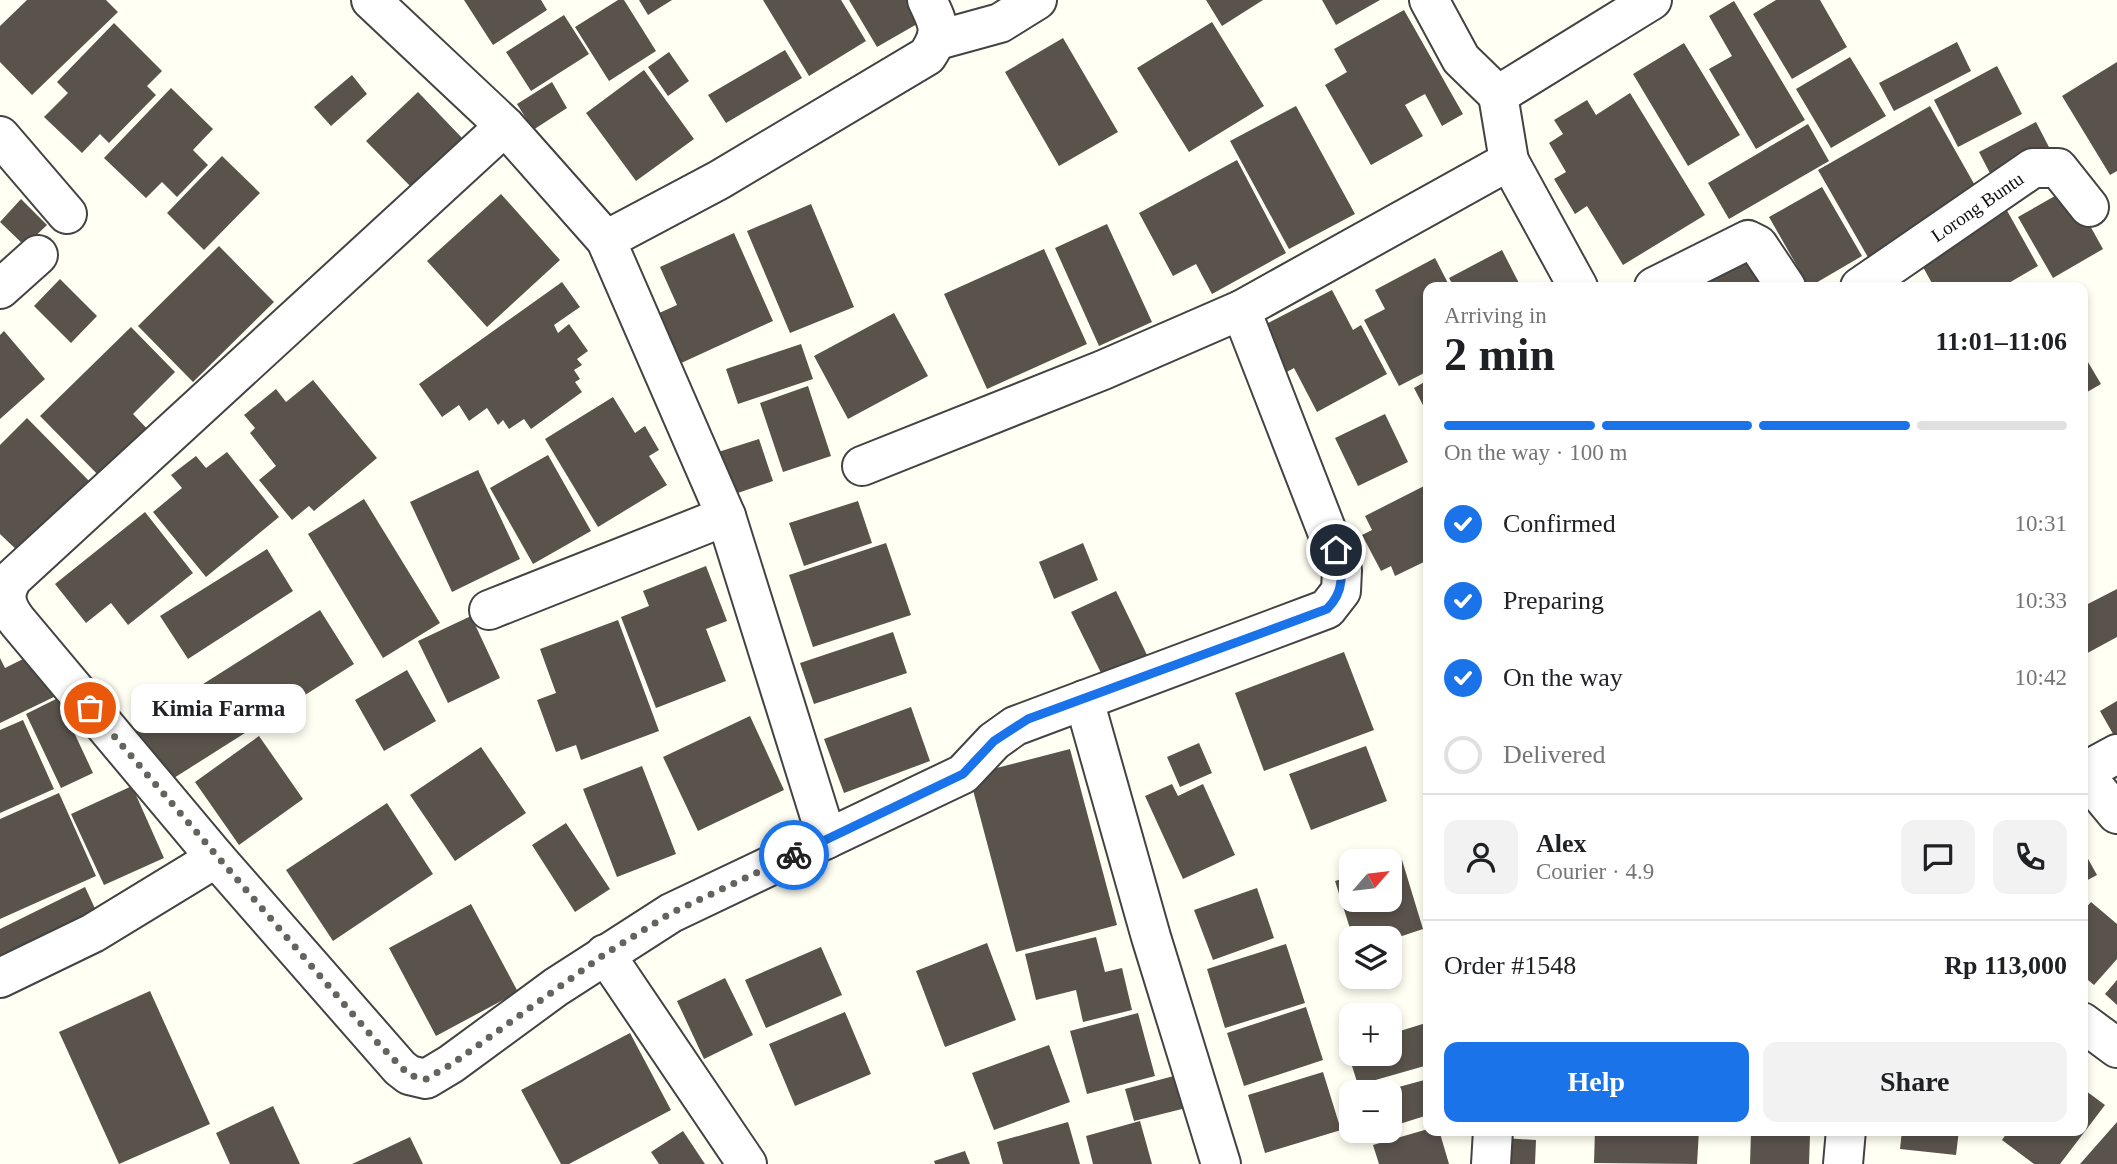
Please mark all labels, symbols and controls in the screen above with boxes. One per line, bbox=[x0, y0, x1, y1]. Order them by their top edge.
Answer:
street label: Lorong Buntu bbox=[1927, 168, 2028, 246]
text: Arriving in bbox=[1444, 303, 1547, 328]
text: 11:01–11:06 bbox=[1936, 327, 2067, 356]
text: 2 min bbox=[1444, 329, 1555, 380]
text: On the way · 100 m bbox=[1444, 440, 1627, 465]
icon: check bbox=[1444, 505, 1482, 543]
text: Confirmed bbox=[1503, 509, 1616, 538]
text: 10:31 bbox=[2015, 511, 2067, 536]
pin bbox=[1306, 520, 1366, 580]
icon: home bbox=[1317, 531, 1355, 569]
icon: check bbox=[1444, 582, 1482, 620]
text: Preparing bbox=[1503, 586, 1604, 615]
text: 10:33 bbox=[2015, 588, 2067, 613]
icon: check bbox=[1444, 659, 1482, 697]
text: On the way bbox=[1503, 663, 1623, 692]
text: 10:42 bbox=[2015, 665, 2067, 690]
pin bbox=[60, 678, 120, 738]
callout: Kimia Farma bbox=[132, 684, 307, 732]
icon: bag bbox=[71, 689, 109, 727]
text: Kimia Farma bbox=[152, 696, 285, 721]
text: Delivered bbox=[1503, 740, 1606, 769]
courier bbox=[759, 820, 829, 890]
button: person bbox=[1444, 820, 1518, 894]
button: chat bbox=[1901, 820, 1975, 894]
button: phone bbox=[1993, 820, 2067, 894]
text: Alex bbox=[1536, 829, 1587, 858]
icon: bike bbox=[775, 836, 813, 874]
north arrow bbox=[1339, 849, 1402, 912]
map controls bbox=[1339, 849, 1402, 1143]
text: Courier · 4.9 bbox=[1536, 859, 1654, 884]
button: layers bbox=[1339, 926, 1402, 989]
text: Order #1548 bbox=[1444, 951, 1576, 980]
text: Rp 113,000 bbox=[1944, 951, 2067, 980]
button: + bbox=[1339, 1003, 1402, 1066]
button: Help bbox=[1444, 1042, 1749, 1122]
button: Share bbox=[1763, 1042, 2067, 1122]
button: − bbox=[1339, 1080, 1402, 1143]

